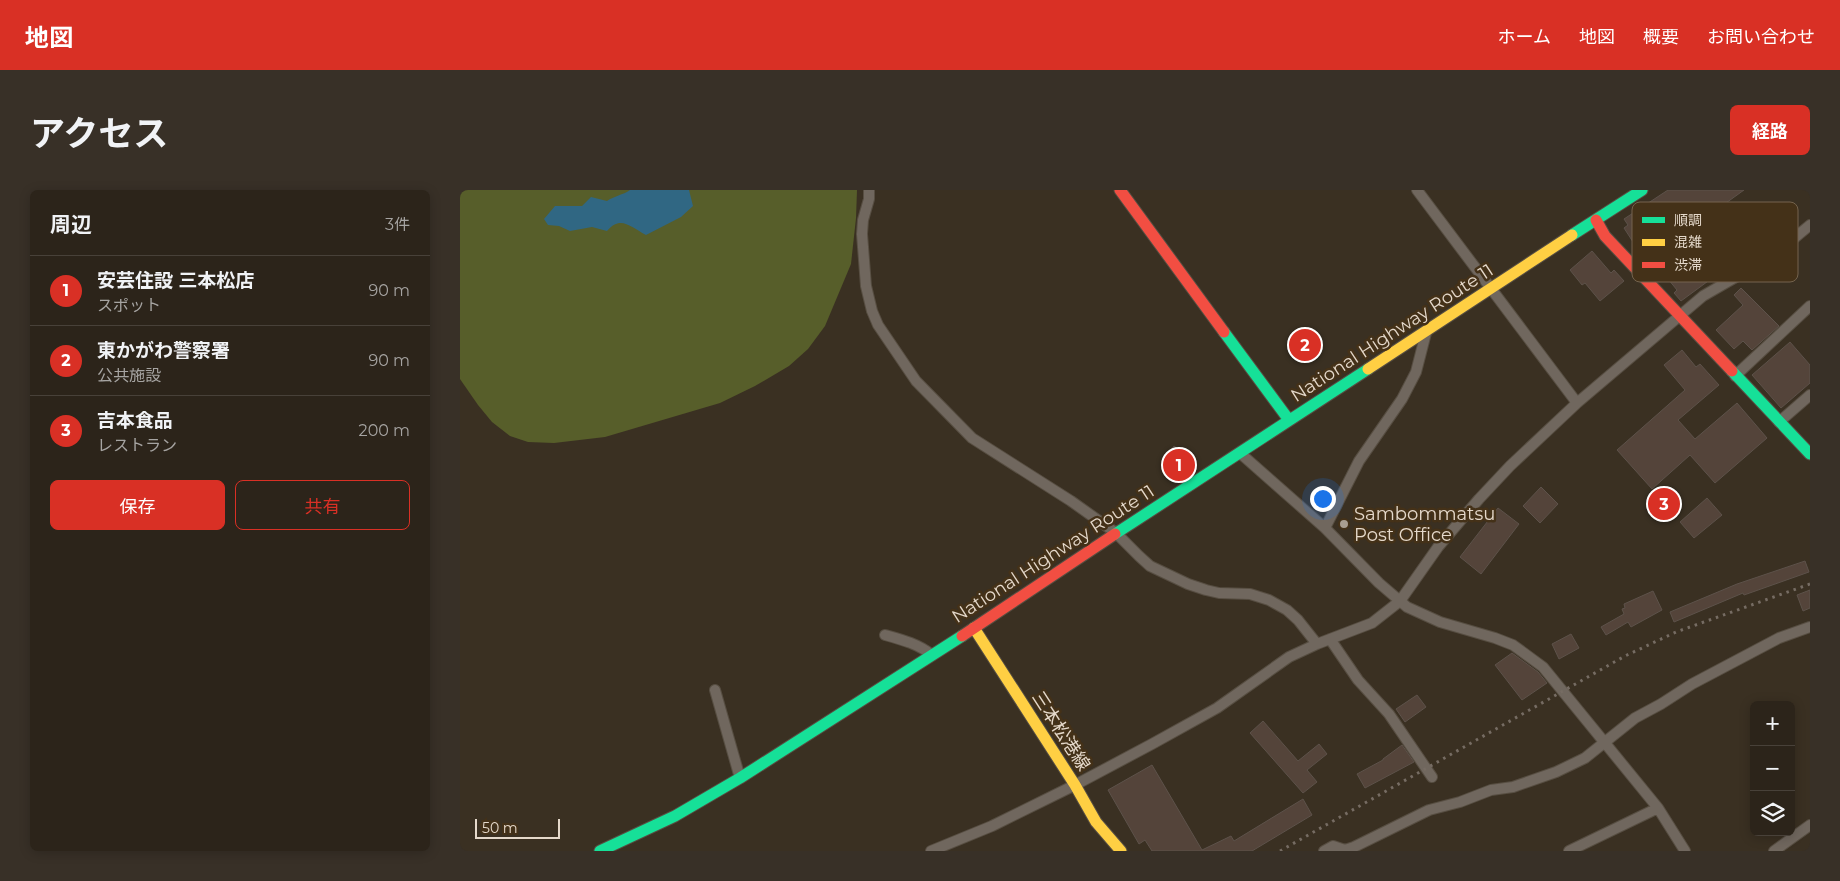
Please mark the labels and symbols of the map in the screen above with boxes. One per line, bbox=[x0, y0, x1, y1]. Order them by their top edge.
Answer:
legend bbox=[1632, 202, 1798, 282]
text: 順調 bbox=[1674, 211, 1702, 229]
text: 混雑 bbox=[1674, 233, 1702, 251]
text: 渋滞 bbox=[1674, 256, 1702, 274]
street label: National Highway Route 11 bbox=[1287, 259, 1497, 407]
pin: 2 bbox=[1289, 326, 1321, 364]
pin: 1 bbox=[1163, 446, 1195, 484]
street label: National Highway Route 11 bbox=[948, 480, 1158, 628]
pin: 3 bbox=[1648, 485, 1680, 523]
your location bbox=[1310, 486, 1336, 512]
place label: Sambommatsu Post Office bbox=[1354, 503, 1495, 546]
marker: Sambommatsu Post Office bbox=[1338, 518, 1350, 530]
street label: 三本松港線 bbox=[1027, 687, 1095, 775]
scale bar bbox=[475, 816, 560, 839]

